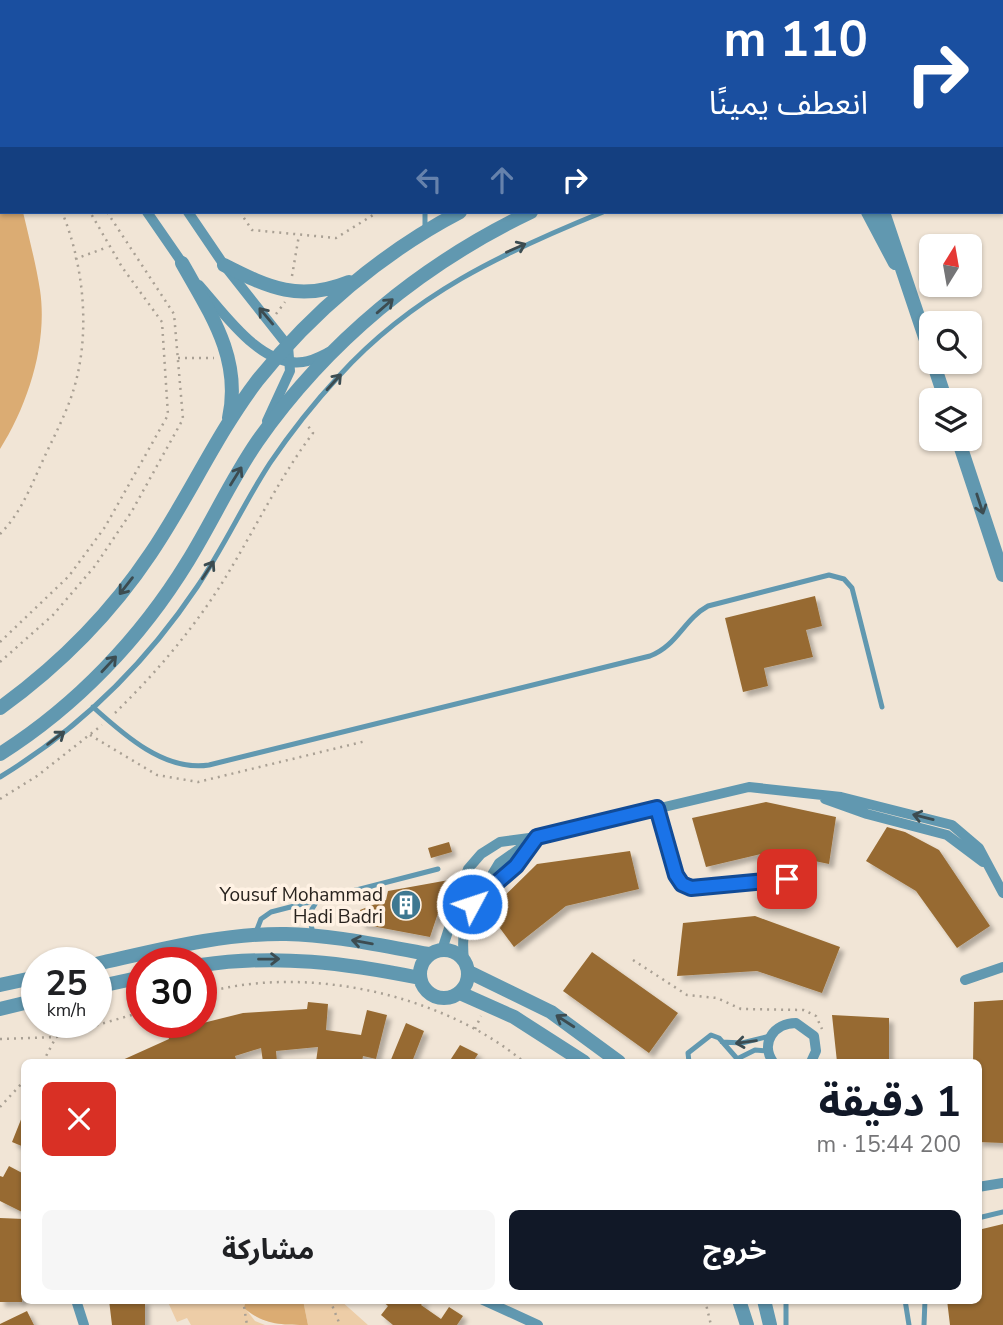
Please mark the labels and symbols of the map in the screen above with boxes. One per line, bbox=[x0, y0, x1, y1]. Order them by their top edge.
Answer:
north arrow bbox=[919, 234, 982, 298]
one-way arrow bbox=[505, 241, 526, 254]
one-way arrow bbox=[375, 298, 393, 314]
one-way arrow bbox=[258, 308, 273, 326]
one-way arrow bbox=[326, 373, 342, 391]
one-way arrow bbox=[228, 467, 243, 486]
one-way arrow bbox=[974, 493, 987, 515]
one-way arrow bbox=[201, 561, 215, 581]
one-way arrow bbox=[118, 576, 133, 594]
one-way arrow bbox=[100, 655, 117, 672]
one-way arrow bbox=[46, 731, 65, 746]
one-way arrow bbox=[912, 809, 935, 823]
pin bbox=[757, 849, 817, 909]
position arrow bbox=[435, 867, 509, 941]
place label: Yousuf Mohammad Hadi Badri bbox=[219, 882, 383, 930]
building icon: Yousuf Mohammad Hadi Badri bbox=[389, 888, 423, 922]
one-way arrow bbox=[351, 935, 374, 949]
speed limit sign: 30 bbox=[126, 947, 217, 1038]
one-way arrow bbox=[257, 952, 280, 965]
one-way arrow bbox=[556, 1014, 575, 1028]
one-way arrow bbox=[736, 1035, 758, 1048]

